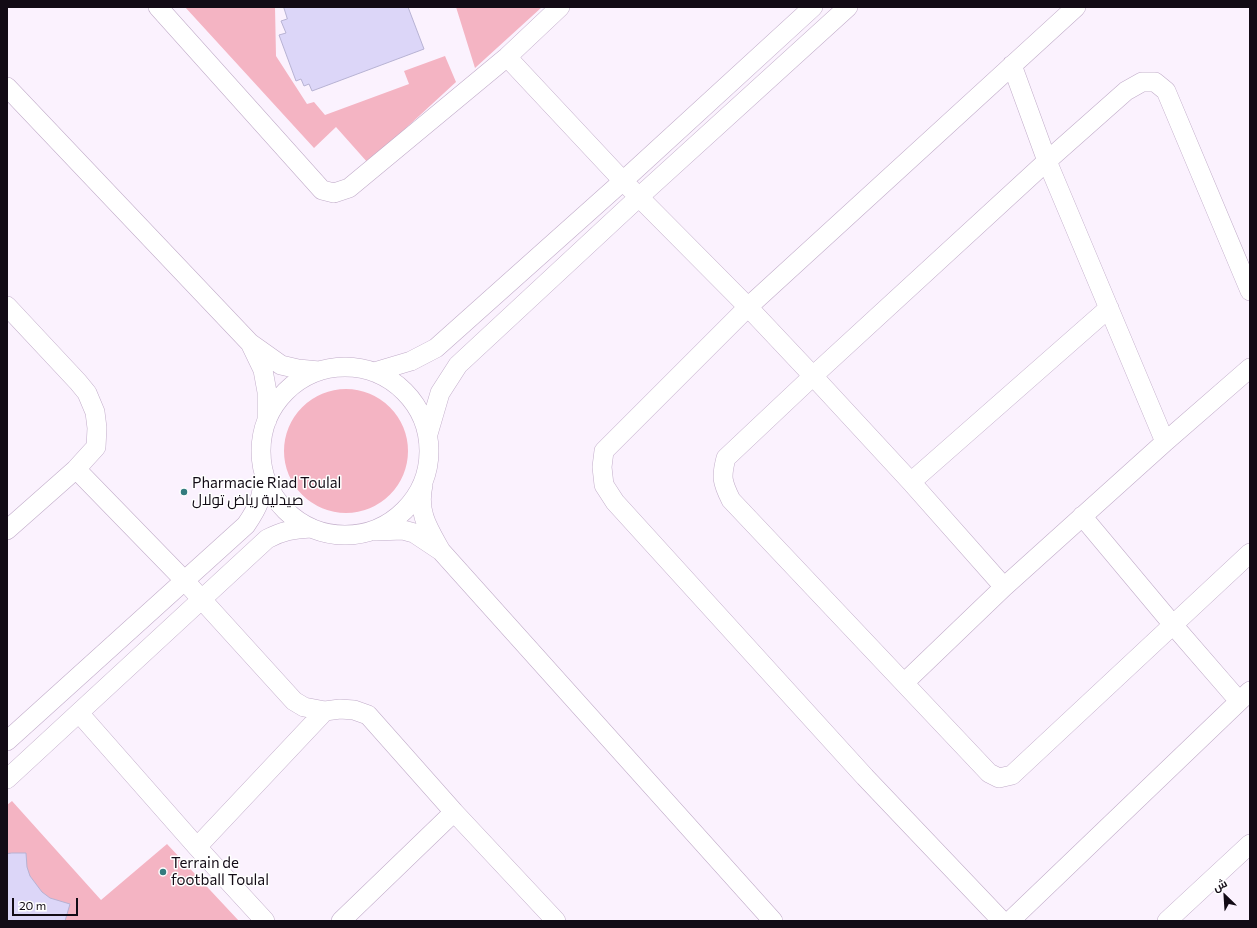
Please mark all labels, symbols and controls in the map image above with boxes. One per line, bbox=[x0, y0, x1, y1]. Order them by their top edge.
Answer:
place label: Pharmacie Riad Toulal صيدلية رياض تولال bbox=[192, 474, 341, 509]
marker: Pharmacie Riad Toulal صيدلية رياض تولال bbox=[179, 487, 189, 497]
place label: Terrain de football Toulal bbox=[171, 854, 269, 889]
marker: Terrain de football Toulal bbox=[158, 867, 168, 877]
north arrow bbox=[1205, 876, 1245, 916]
text: ش bbox=[1211, 876, 1229, 894]
scale bar bbox=[14, 890, 80, 916]
text: 20 m bbox=[19, 898, 46, 912]

